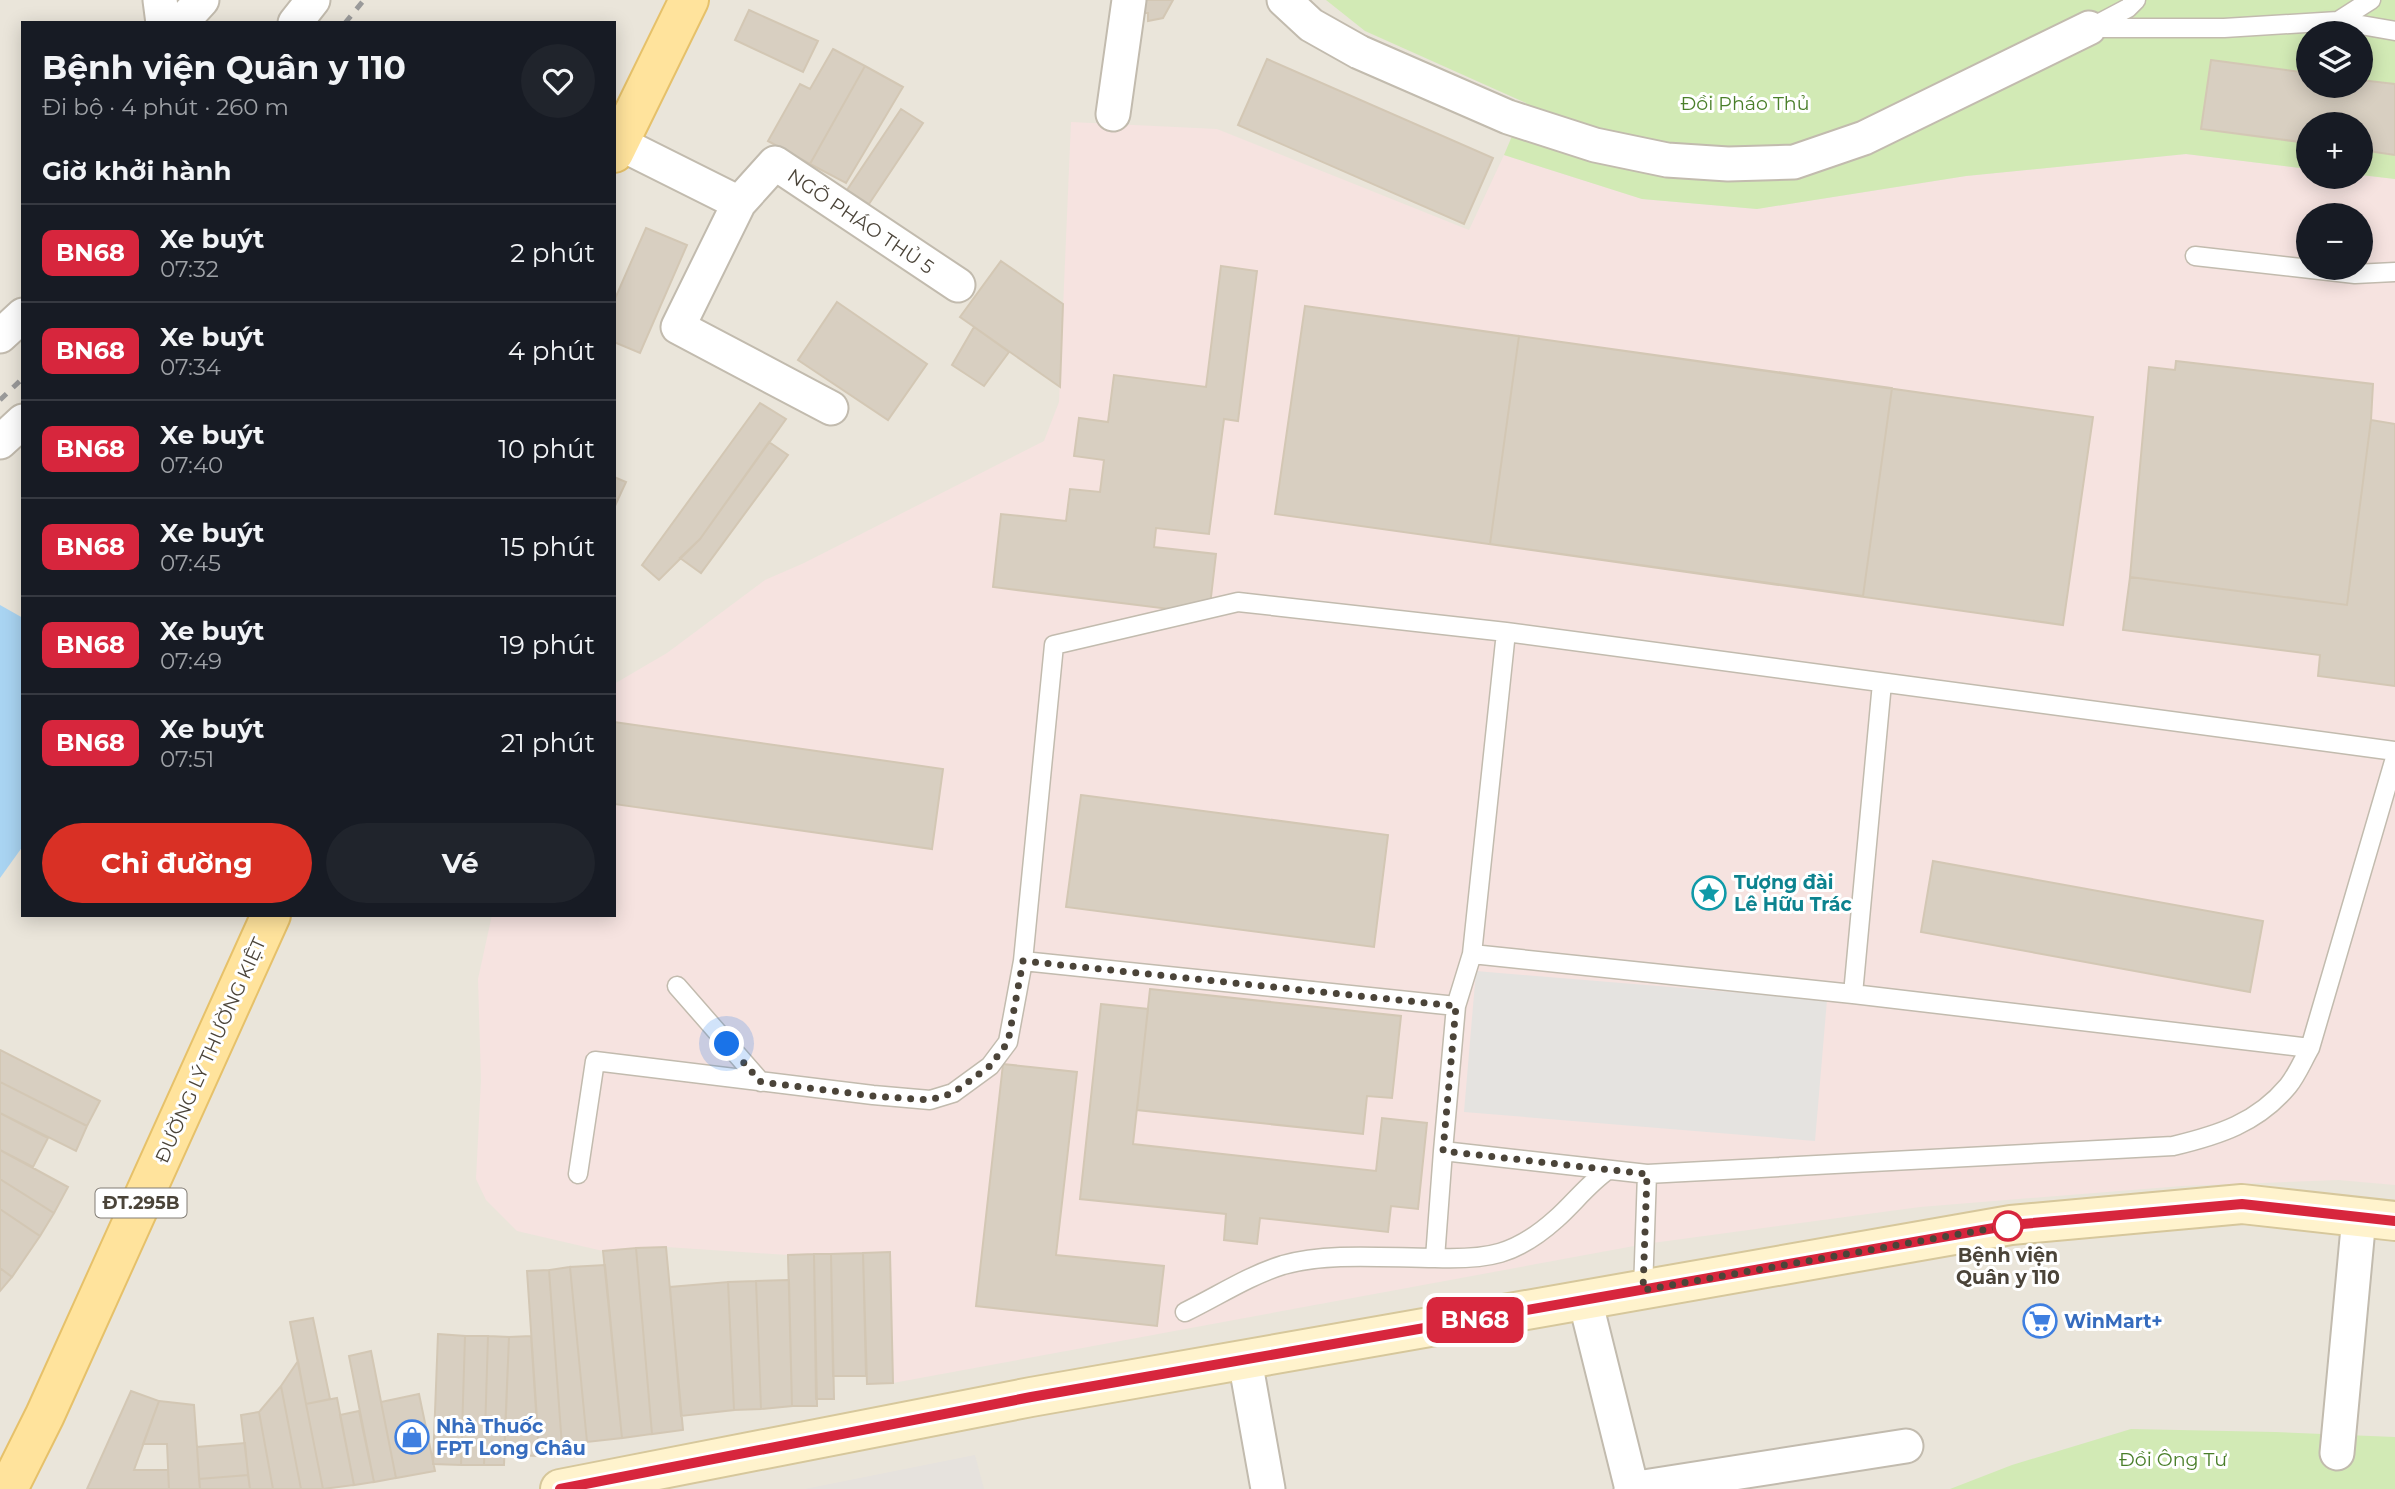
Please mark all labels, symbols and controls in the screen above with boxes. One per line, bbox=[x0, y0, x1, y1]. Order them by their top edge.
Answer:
map controls bbox=[2296, 21, 2373, 280]
button: layers bbox=[2296, 21, 2373, 98]
button: heart bbox=[521, 44, 595, 118]
text: Bệnh viện Quân y 110 bbox=[42, 47, 406, 87]
park label: Đồi Pháo Thủ bbox=[1681, 92, 1809, 115]
text: Đi bộ · 4 phút · 260 m bbox=[42, 93, 289, 121]
button: + bbox=[2296, 112, 2373, 189]
text: Giờ khởi hành bbox=[42, 155, 232, 187]
street label: NGÕ PHÁO THỦ 5 bbox=[783, 164, 938, 279]
button: − bbox=[2296, 203, 2373, 280]
text: Xe buýt bbox=[160, 223, 264, 255]
text: 2 phút bbox=[510, 237, 595, 269]
text: BN68 bbox=[56, 238, 125, 267]
text: 07:32 bbox=[160, 255, 219, 283]
text: Xe buýt bbox=[160, 321, 264, 353]
text: 4 phút bbox=[508, 335, 595, 367]
text: BN68 bbox=[56, 336, 125, 365]
text: 07:34 bbox=[160, 353, 221, 381]
text: Xe buýt bbox=[160, 419, 264, 451]
text: 10 phút bbox=[498, 433, 595, 465]
text: BN68 bbox=[56, 434, 125, 463]
text: 07:40 bbox=[160, 451, 223, 479]
text: Xe buýt bbox=[160, 517, 264, 549]
text: 15 phút bbox=[501, 531, 595, 563]
text: BN68 bbox=[56, 532, 125, 561]
text: 07:45 bbox=[160, 549, 221, 577]
text: Xe buýt bbox=[160, 615, 264, 647]
text: 19 phút bbox=[500, 629, 595, 661]
text: BN68 bbox=[56, 630, 125, 659]
text: 07:49 bbox=[160, 647, 222, 675]
text: Xe buýt bbox=[160, 713, 264, 745]
text: 21 phút bbox=[501, 727, 595, 759]
text: BN68 bbox=[56, 728, 125, 757]
text: 07:51 bbox=[160, 745, 214, 773]
button: Chỉ đường bbox=[42, 823, 312, 903]
button: Vé bbox=[326, 823, 595, 903]
place label: Tượng đài Lê Hữu Trác bbox=[1734, 871, 1852, 916]
place icon: Tượng đài Lê Hữu Trác bbox=[1690, 874, 1728, 912]
street label: ĐƯỜNG LÝ THƯỜNG KIỆT bbox=[150, 934, 271, 1166]
your location bbox=[709, 1026, 744, 1061]
road number: ĐT.295B bbox=[96, 1188, 186, 1218]
marker: Bệnh viện Quân y 110 bbox=[1993, 1211, 2023, 1241]
place label: Bệnh viện Quân y 110 bbox=[1956, 1244, 2060, 1289]
line badge: BN68 bbox=[1426, 1297, 1524, 1343]
supermarket icon: WinMart+ bbox=[2021, 1302, 2059, 1340]
text: BN68 bbox=[1441, 1305, 1509, 1334]
place label: WinMart+ bbox=[2064, 1310, 2163, 1333]
place label: Nhà Thuốc FPT Long Châu bbox=[436, 1415, 586, 1460]
shop icon: Nhà Thuốc FPT Long Châu bbox=[393, 1418, 431, 1456]
park label: Đồi Ông Tư bbox=[2119, 1448, 2227, 1471]

